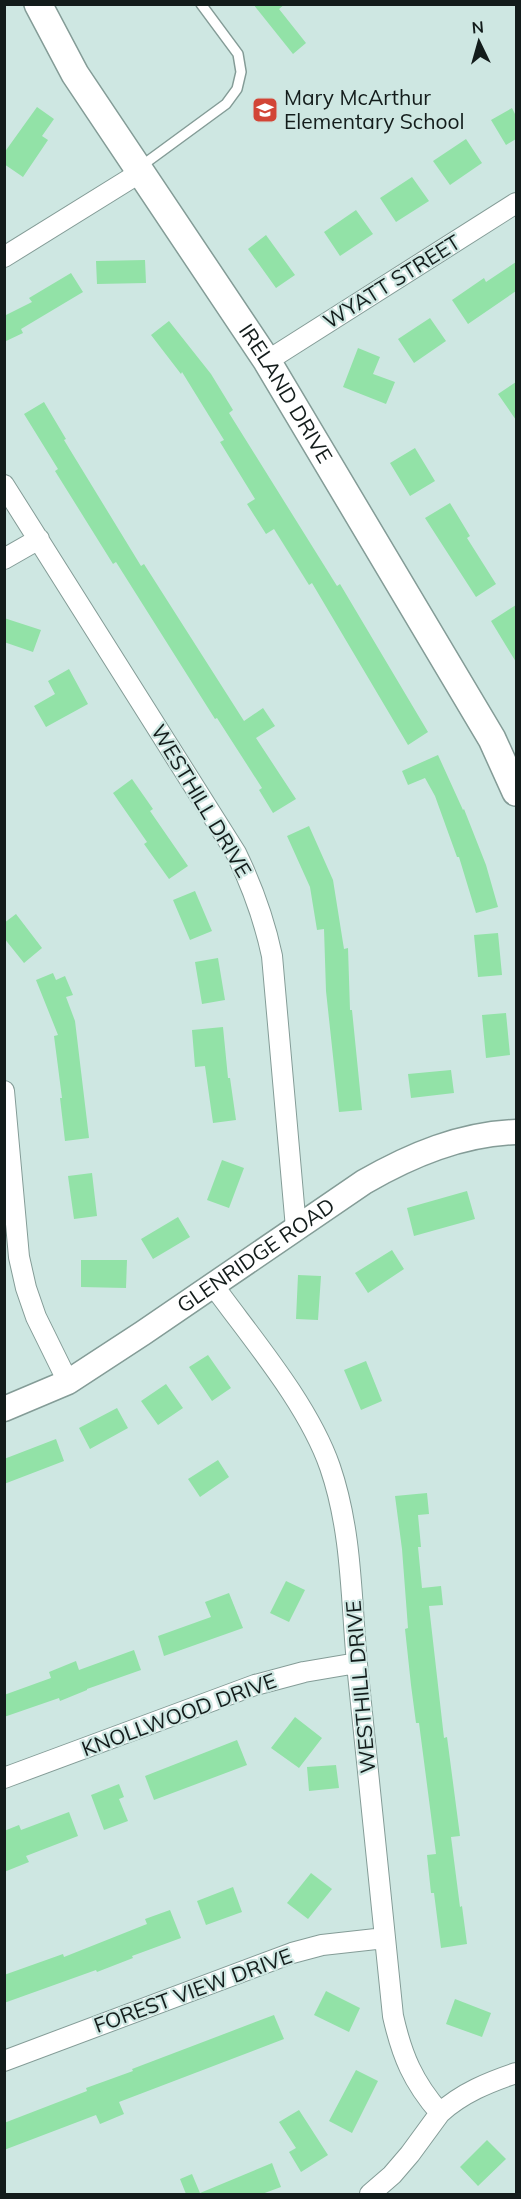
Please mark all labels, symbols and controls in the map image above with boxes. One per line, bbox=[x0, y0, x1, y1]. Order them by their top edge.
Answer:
north arrow bbox=[449, 12, 509, 72]
text: N bbox=[471, 17, 485, 38]
place label: Mary McArthur Elementary School bbox=[284, 84, 465, 134]
school or university icon: Mary McArthur Elementary School bbox=[250, 95, 280, 125]
street label: WYATT STREET bbox=[318, 228, 465, 334]
street label: IRELAND DRIVE bbox=[234, 319, 339, 467]
street label: WESTHILL DRIVE bbox=[146, 719, 258, 882]
street label: GLENRIDGE ROAD bbox=[172, 1192, 339, 1318]
street label: WESTHILL DRIVE bbox=[339, 1600, 381, 1775]
street label: KNOLLWOOD DRIVE bbox=[78, 1667, 280, 1761]
street label: FOREST VIEW DRIVE bbox=[90, 1942, 295, 2038]

